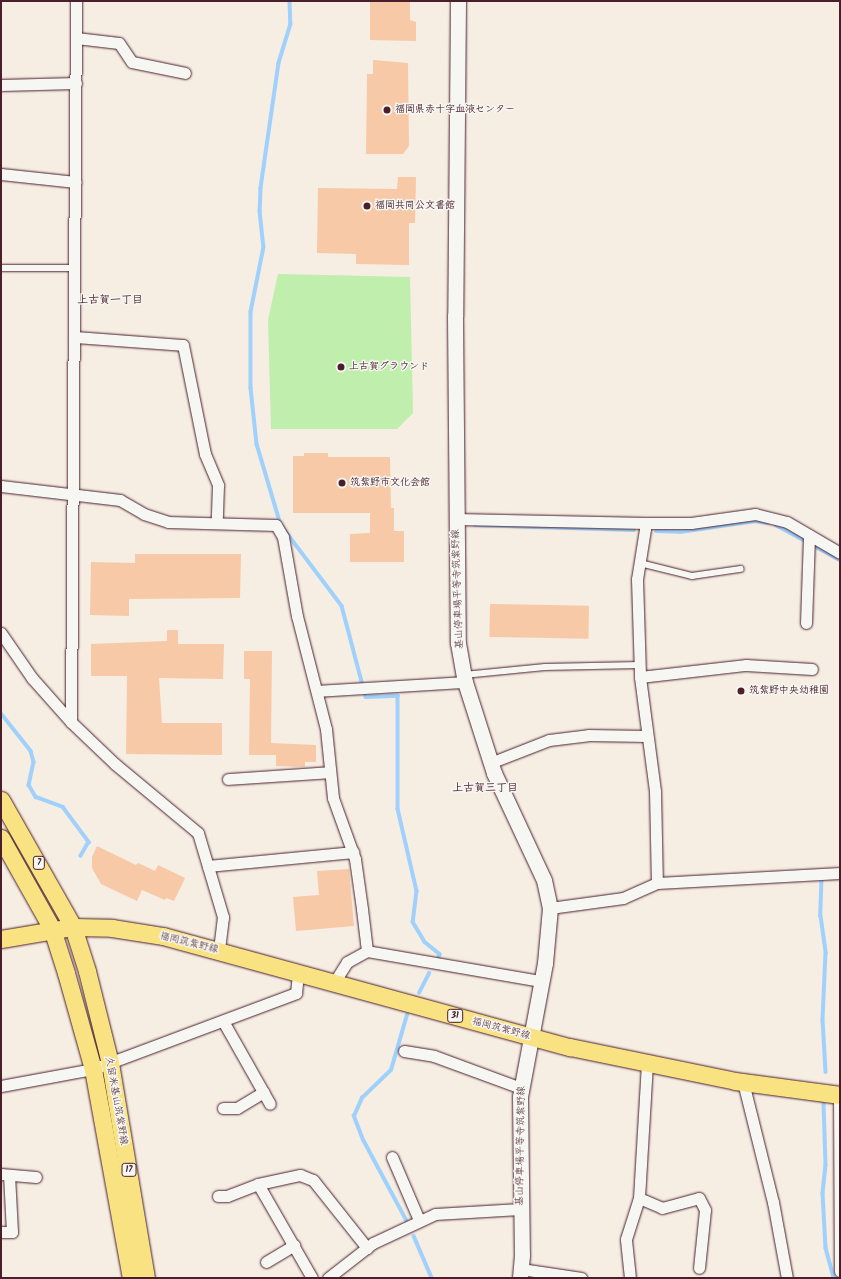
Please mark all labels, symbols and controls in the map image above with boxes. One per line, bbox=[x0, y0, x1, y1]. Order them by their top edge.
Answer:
place label: 福岡県赤十字血液センター bbox=[395, 104, 515, 116]
marker: 福岡県赤十字血液センター bbox=[382, 105, 392, 115]
place label: 福岡共同公文書館 bbox=[375, 200, 455, 212]
marker: 福岡共同公文書館 bbox=[362, 201, 372, 211]
district label: 上古賀一丁目 bbox=[77, 293, 143, 307]
place label: 上古賀グラウンド bbox=[349, 361, 429, 373]
marker: 上古賀グラウンド bbox=[336, 362, 346, 372]
place label: 筑紫野市文化会館 bbox=[350, 477, 430, 489]
marker: 筑紫野市文化会館 bbox=[337, 478, 347, 488]
street label: 基山停車場平等寺筑紫野線 bbox=[450, 529, 466, 649]
place label: 筑紫野中央幼稚園 bbox=[749, 685, 829, 697]
marker: 筑紫野中央幼稚園 bbox=[736, 686, 746, 696]
district label: 上古賀三丁目 bbox=[452, 781, 518, 795]
road number: 7 bbox=[32, 856, 46, 870]
street label: 福岡筑紫野線 bbox=[158, 930, 220, 956]
road number: 31 bbox=[447, 1009, 463, 1023]
street label: 福岡筑紫野線 bbox=[470, 1015, 532, 1043]
street label: 久留米基山筑紫野線 bbox=[102, 1056, 130, 1146]
street label: 基山停車場平等寺筑紫野線 bbox=[514, 1086, 528, 1206]
road number: 17 bbox=[121, 1163, 137, 1177]

